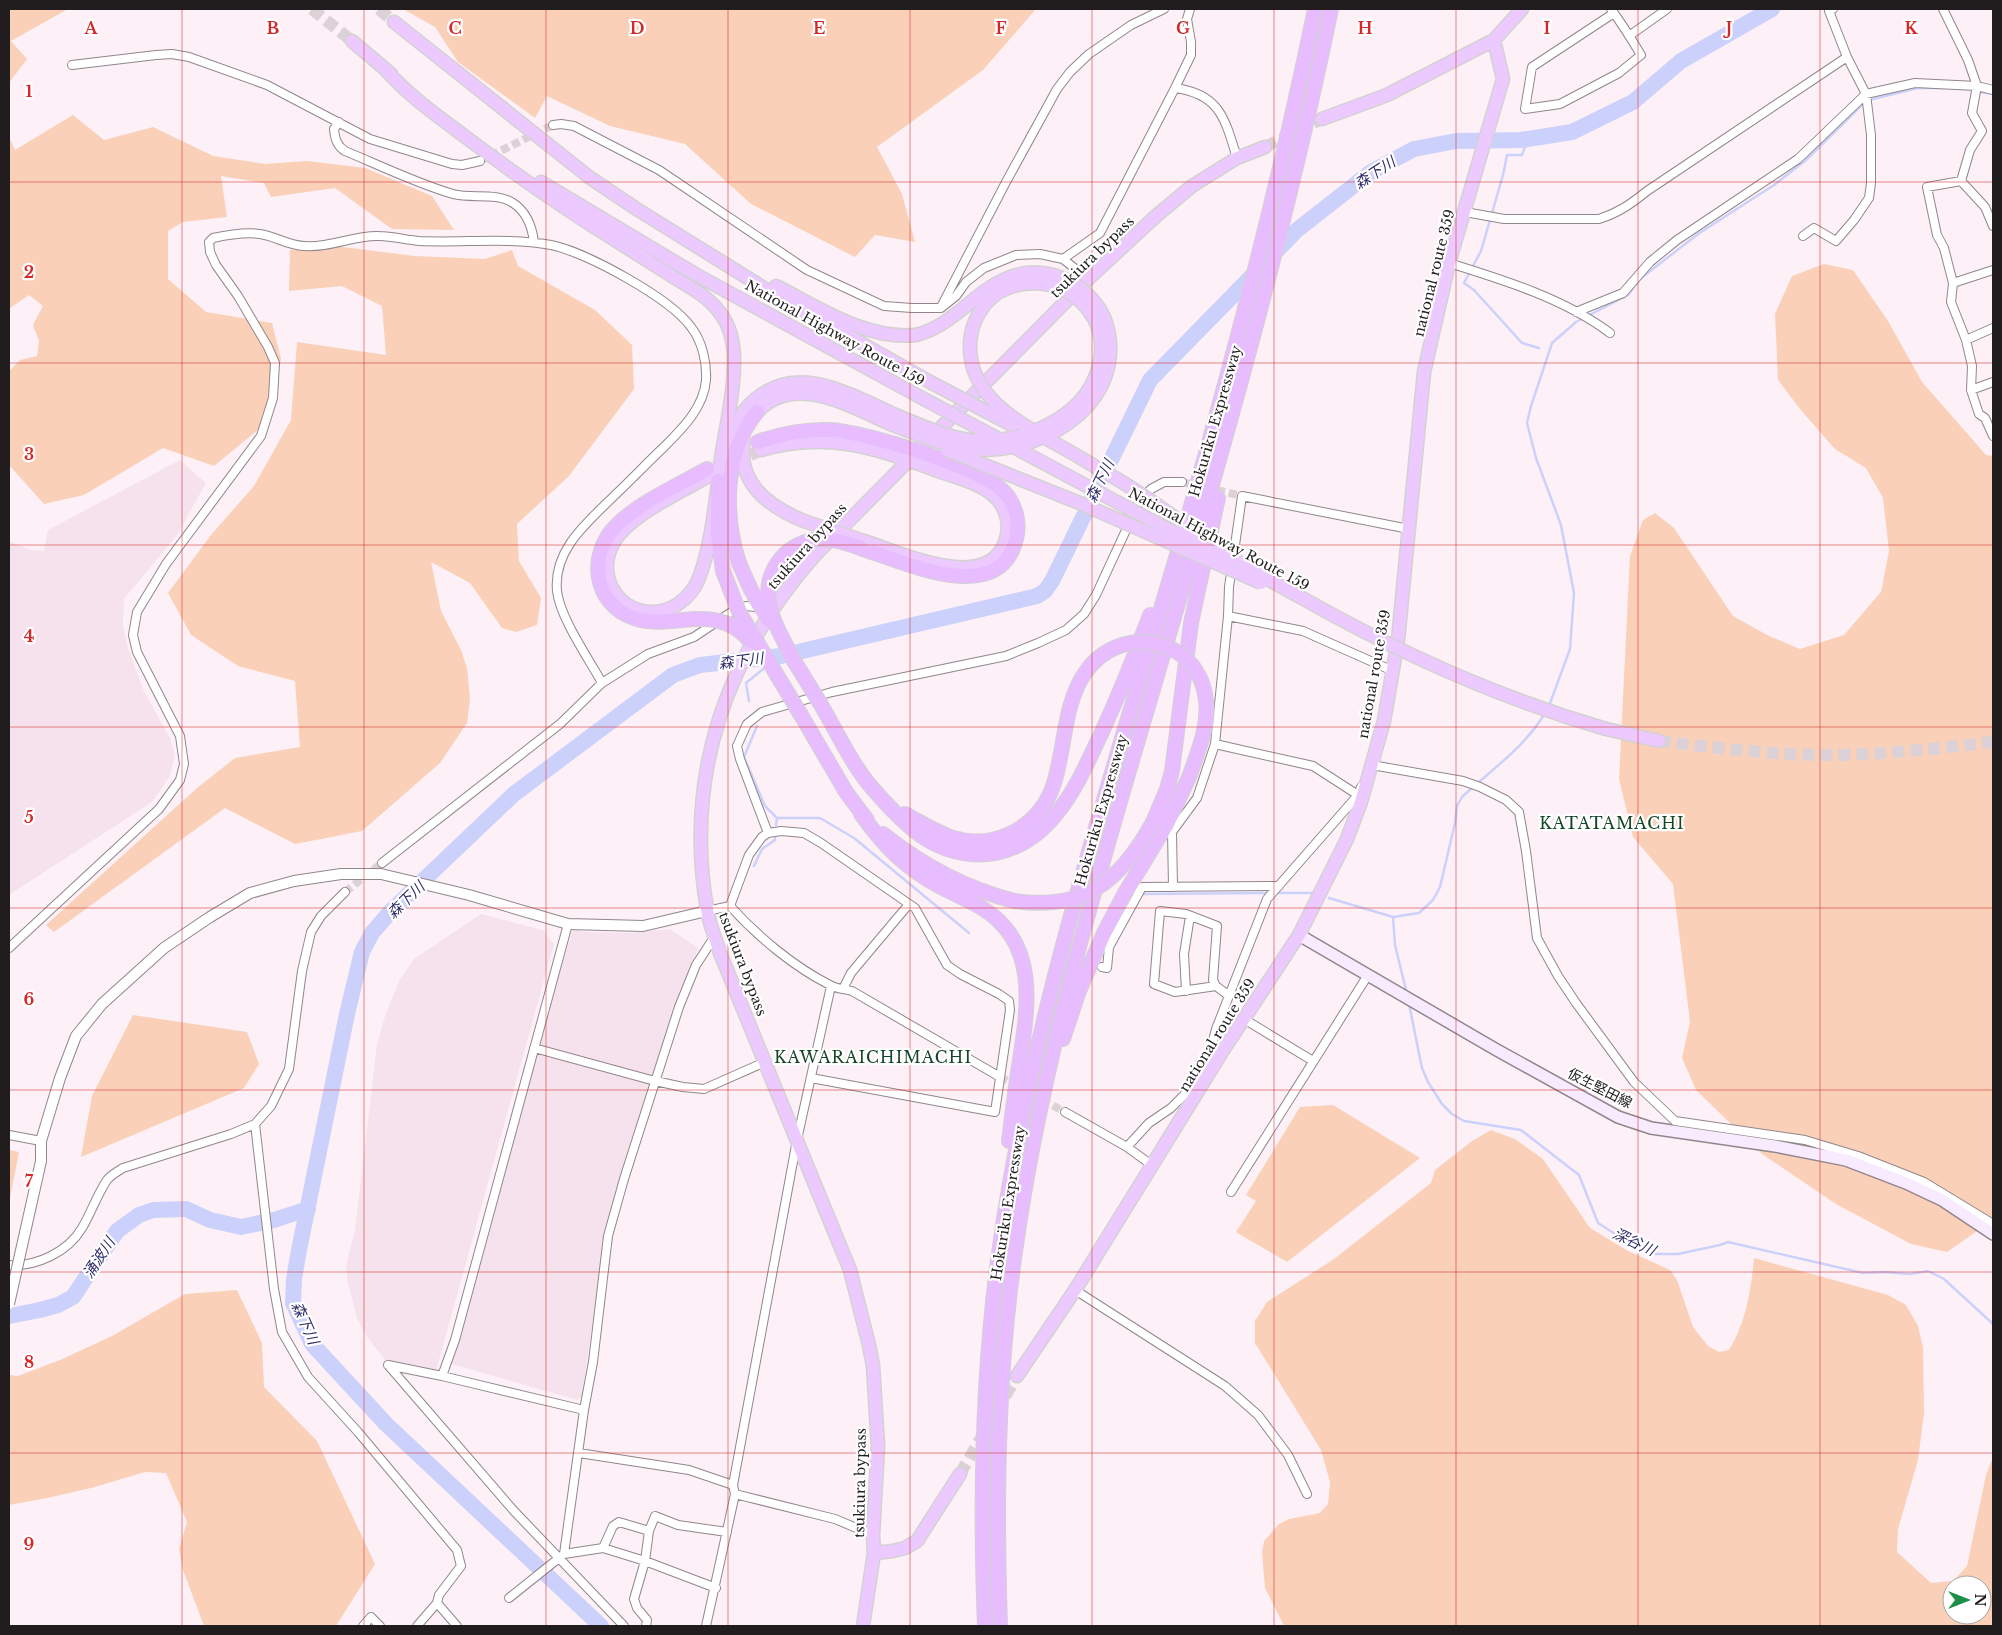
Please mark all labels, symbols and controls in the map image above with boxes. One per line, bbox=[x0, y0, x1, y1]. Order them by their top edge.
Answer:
text: A bbox=[84, 18, 99, 38]
text: B bbox=[267, 18, 280, 38]
text: C bbox=[448, 18, 462, 38]
text: D bbox=[630, 18, 644, 38]
text: E bbox=[813, 18, 825, 38]
text: F bbox=[995, 18, 1007, 38]
text: G bbox=[1176, 18, 1190, 38]
text: H bbox=[1357, 18, 1373, 38]
text: I bbox=[1544, 18, 1551, 38]
text: J bbox=[1723, 18, 1732, 38]
text: K bbox=[1904, 18, 1918, 38]
text: 1 bbox=[26, 81, 33, 101]
water label: 森下川 bbox=[1351, 151, 1400, 193]
street label: national route 359 bbox=[1409, 207, 1459, 339]
street label: tsukiura bypass bbox=[1046, 212, 1138, 302]
text: 2 bbox=[24, 262, 34, 282]
street label: National Highway Route 159 bbox=[742, 276, 928, 390]
street label: Hokuriku Expressway bbox=[1185, 343, 1245, 499]
text: 3 bbox=[24, 444, 34, 464]
water label: 森下川 bbox=[1081, 455, 1119, 505]
street label: National Highway Route 159 bbox=[1125, 484, 1313, 594]
street label: tsukiura bypass bbox=[764, 499, 850, 593]
street label: national route 359 bbox=[1354, 608, 1394, 740]
text: 4 bbox=[24, 626, 34, 646]
water label: 森下川 bbox=[717, 648, 766, 673]
street label: Hokuriku Expressway bbox=[1071, 732, 1131, 888]
text: 5 bbox=[24, 807, 34, 827]
district label: KATATAMACHI bbox=[1539, 813, 1685, 833]
water label: 森下川 bbox=[383, 876, 430, 922]
street label: tsukiura bypass bbox=[715, 909, 771, 1019]
street label: national route 359 bbox=[1175, 975, 1259, 1095]
text: 6 bbox=[24, 989, 35, 1009]
district label: KAWARAICHIMACHI bbox=[774, 1047, 972, 1067]
street label: 仮生堅田線 bbox=[1565, 1064, 1635, 1112]
street label: Hokuriku Expressway bbox=[987, 1124, 1029, 1282]
text: 7 bbox=[25, 1171, 34, 1191]
water label: 深谷川 bbox=[1610, 1223, 1660, 1261]
water label: 涌波川 bbox=[78, 1232, 120, 1282]
water label: 森下川 bbox=[288, 1298, 324, 1349]
text: 8 bbox=[24, 1352, 34, 1372]
street label: tsukiura bypass bbox=[850, 1428, 870, 1538]
text: 9 bbox=[24, 1534, 35, 1554]
north arrow bbox=[1942, 1575, 1992, 1625]
text: N bbox=[1971, 1593, 1989, 1607]

